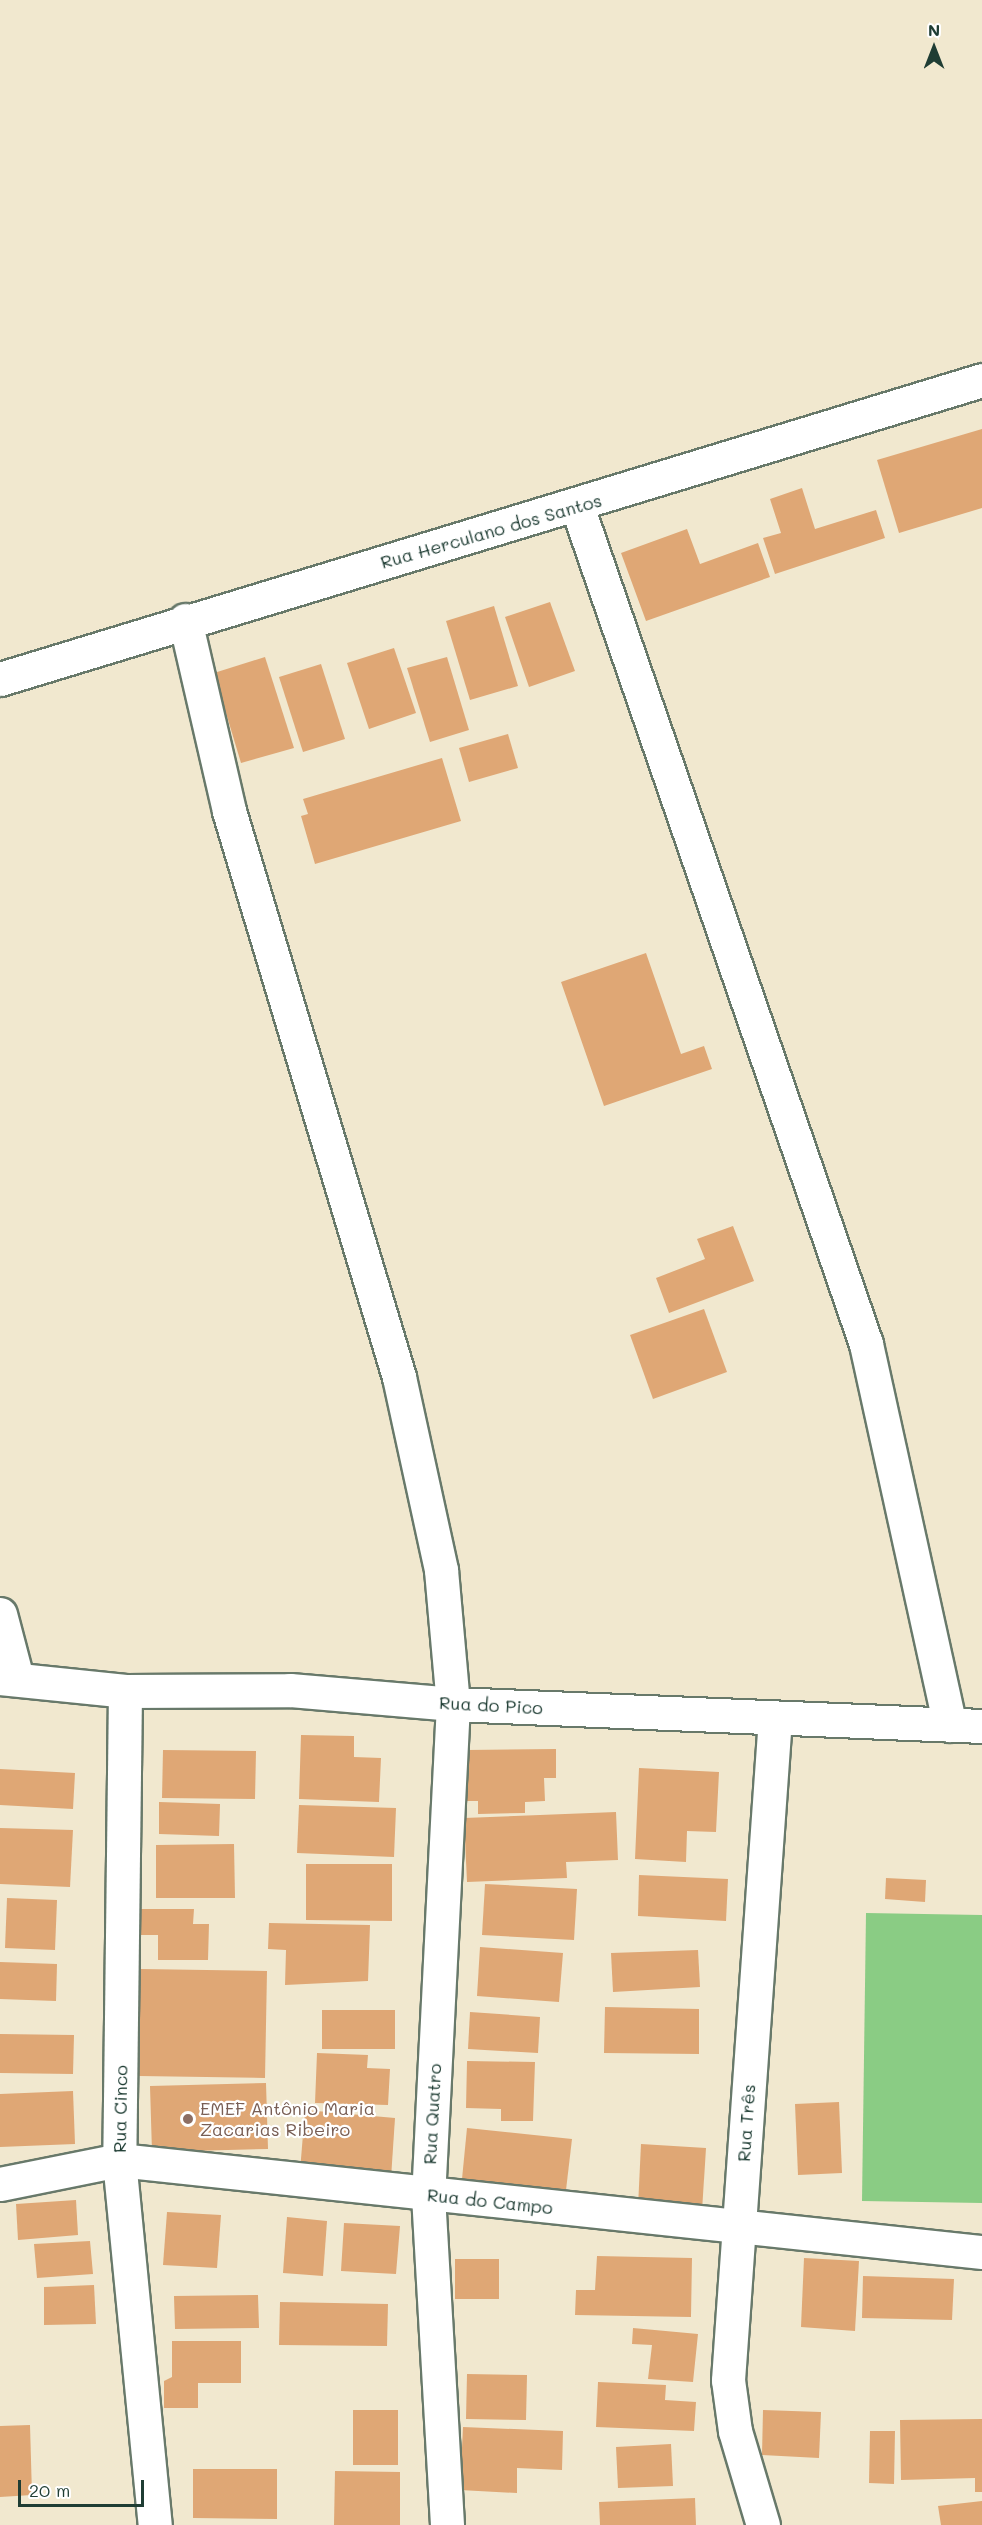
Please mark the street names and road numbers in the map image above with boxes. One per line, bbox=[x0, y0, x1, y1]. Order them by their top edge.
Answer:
street label: Rua Herculano dos Santos bbox=[378, 489, 604, 573]
street label: Rua do Pico bbox=[439, 1691, 543, 1719]
street label: Rua Quatro bbox=[419, 2063, 445, 2165]
street label: Rua Cinco bbox=[108, 2065, 132, 2153]
street label: Rua Três bbox=[733, 2084, 759, 2162]
street label: Rua do Campo bbox=[426, 2184, 554, 2218]

